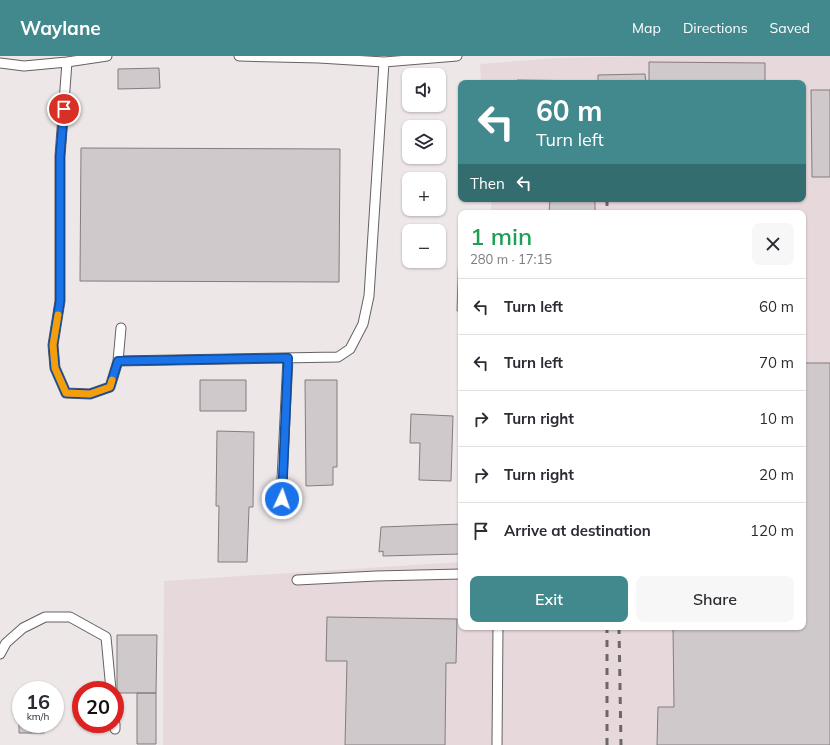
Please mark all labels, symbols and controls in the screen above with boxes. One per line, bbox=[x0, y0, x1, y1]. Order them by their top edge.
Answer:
text: Waylane bbox=[20, 16, 101, 40]
text: Map bbox=[632, 19, 661, 37]
text: Directions bbox=[683, 19, 748, 37]
text: Saved bbox=[770, 19, 810, 37]
map controls bbox=[402, 68, 446, 268]
button: sound bbox=[402, 68, 446, 112]
pin bbox=[47, 92, 81, 126]
text: 60 m bbox=[536, 93, 602, 128]
icon: left bbox=[470, 96, 522, 148]
icon: arrive bbox=[53, 98, 75, 120]
button: layers bbox=[402, 120, 446, 164]
text: Turn left bbox=[536, 128, 604, 151]
button: + bbox=[402, 172, 446, 216]
icon: left bbox=[513, 172, 535, 194]
text: Then bbox=[470, 174, 505, 193]
text: 1 min bbox=[470, 221, 532, 251]
button: close bbox=[752, 223, 794, 265]
button: − bbox=[402, 224, 446, 268]
text: 280 m · 17:15 bbox=[470, 251, 552, 267]
icon: left bbox=[470, 296, 492, 318]
text: Turn left bbox=[504, 297, 563, 316]
text: 60 m bbox=[759, 297, 794, 316]
icon: left bbox=[470, 352, 492, 374]
text: Turn left bbox=[504, 353, 563, 372]
text: 70 m bbox=[759, 353, 794, 372]
icon: right bbox=[470, 408, 492, 430]
text: Turn right bbox=[504, 409, 574, 428]
text: 10 m bbox=[759, 409, 794, 428]
icon: right bbox=[470, 464, 492, 486]
text: Turn right bbox=[504, 465, 574, 484]
text: 20 m bbox=[759, 465, 794, 484]
position arrow bbox=[261, 478, 303, 520]
icon: arrive bbox=[470, 520, 492, 542]
text: Arrive at destination bbox=[504, 521, 651, 540]
text: 120 m bbox=[750, 521, 794, 540]
button: Exit bbox=[470, 576, 628, 622]
button: Share bbox=[636, 576, 794, 622]
speed limit sign: 20 bbox=[72, 681, 124, 733]
text: 16 bbox=[26, 689, 50, 714]
text: km/h bbox=[27, 710, 49, 723]

